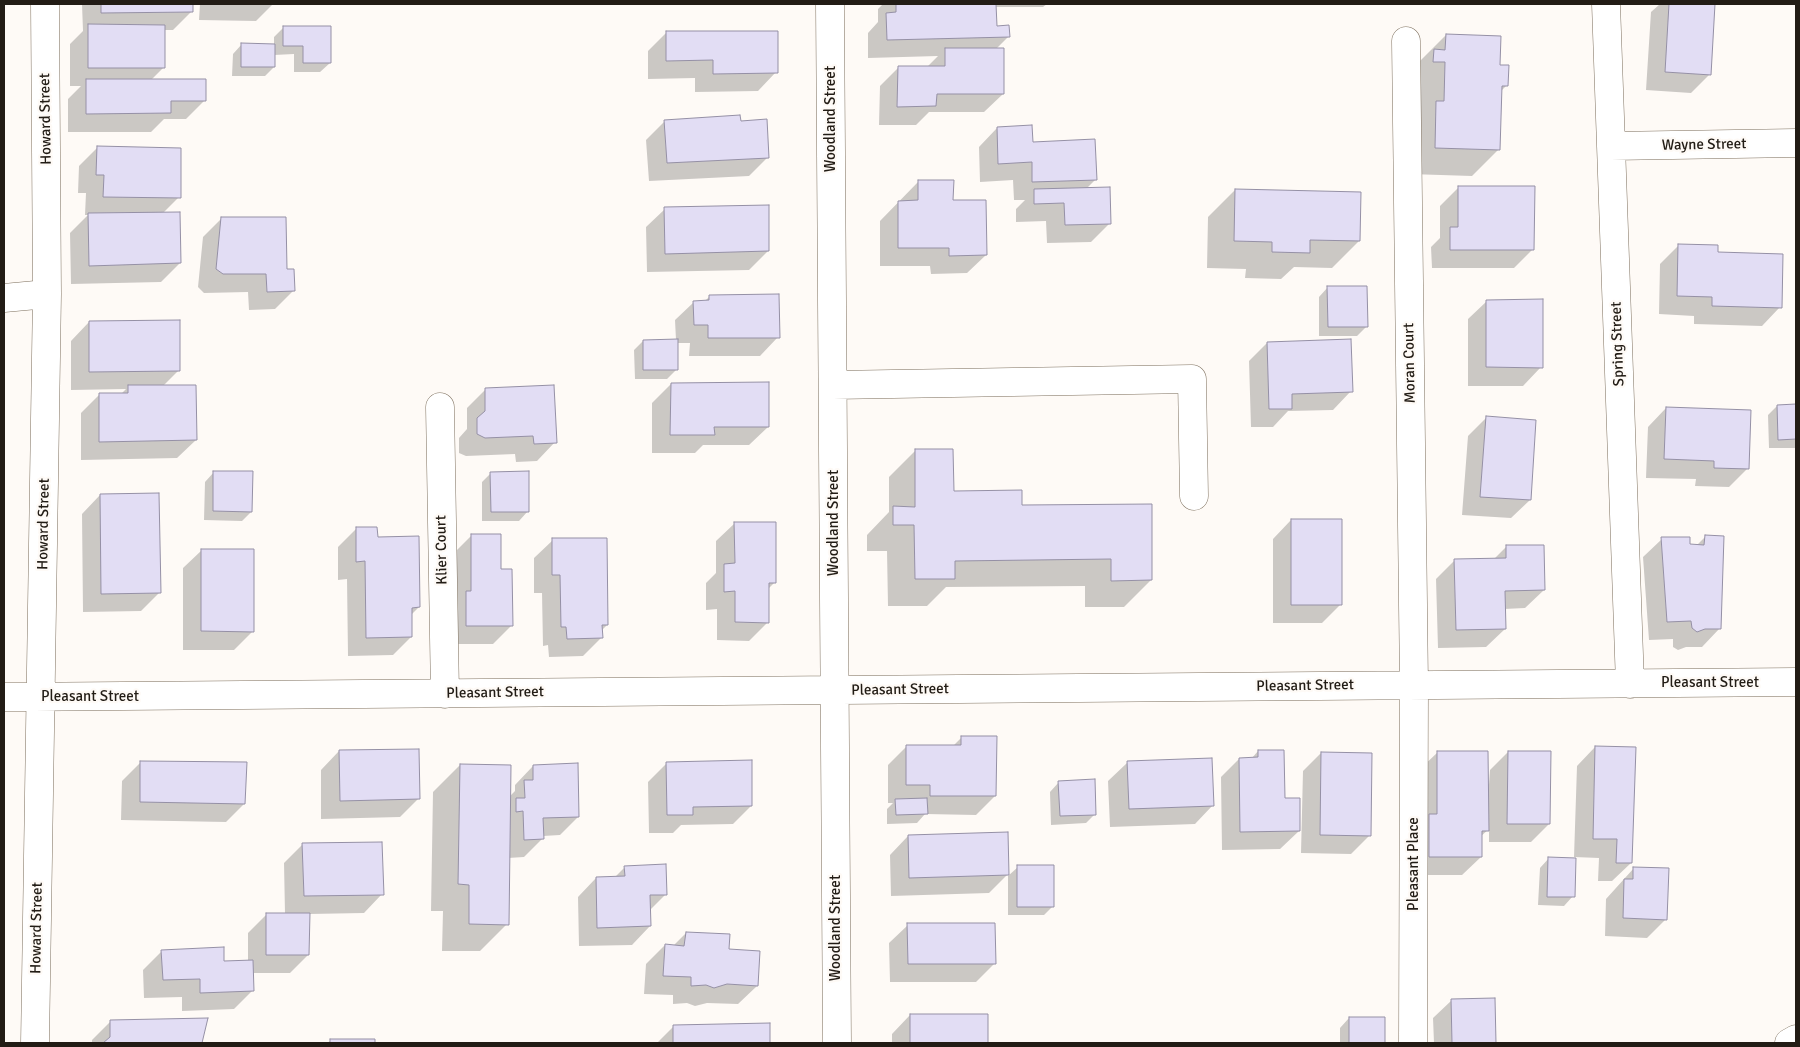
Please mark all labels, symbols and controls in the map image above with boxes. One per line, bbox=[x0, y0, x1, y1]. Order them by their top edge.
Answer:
street label: Woodland Street bbox=[822, 66, 840, 172]
street label: Howard Street bbox=[36, 73, 56, 165]
street label: Wayne Street bbox=[1661, 135, 1747, 155]
street label: Spring Street bbox=[1608, 301, 1628, 387]
street label: Moran Court bbox=[1400, 323, 1420, 403]
street label: Woodland Street bbox=[825, 470, 843, 576]
street label: Howard Street bbox=[34, 478, 54, 570]
street label: Klier Court bbox=[432, 515, 452, 585]
street label: Pleasant Street bbox=[1661, 674, 1759, 692]
street label: Pleasant Street bbox=[1256, 676, 1354, 696]
street label: Pleasant Street bbox=[851, 680, 949, 700]
street label: Pleasant Street bbox=[446, 683, 544, 703]
street label: Pleasant Street bbox=[41, 688, 139, 706]
street label: Pleasant Place bbox=[1405, 817, 1423, 911]
street label: Woodland Street bbox=[827, 875, 845, 981]
street label: Howard Street bbox=[27, 882, 47, 974]

